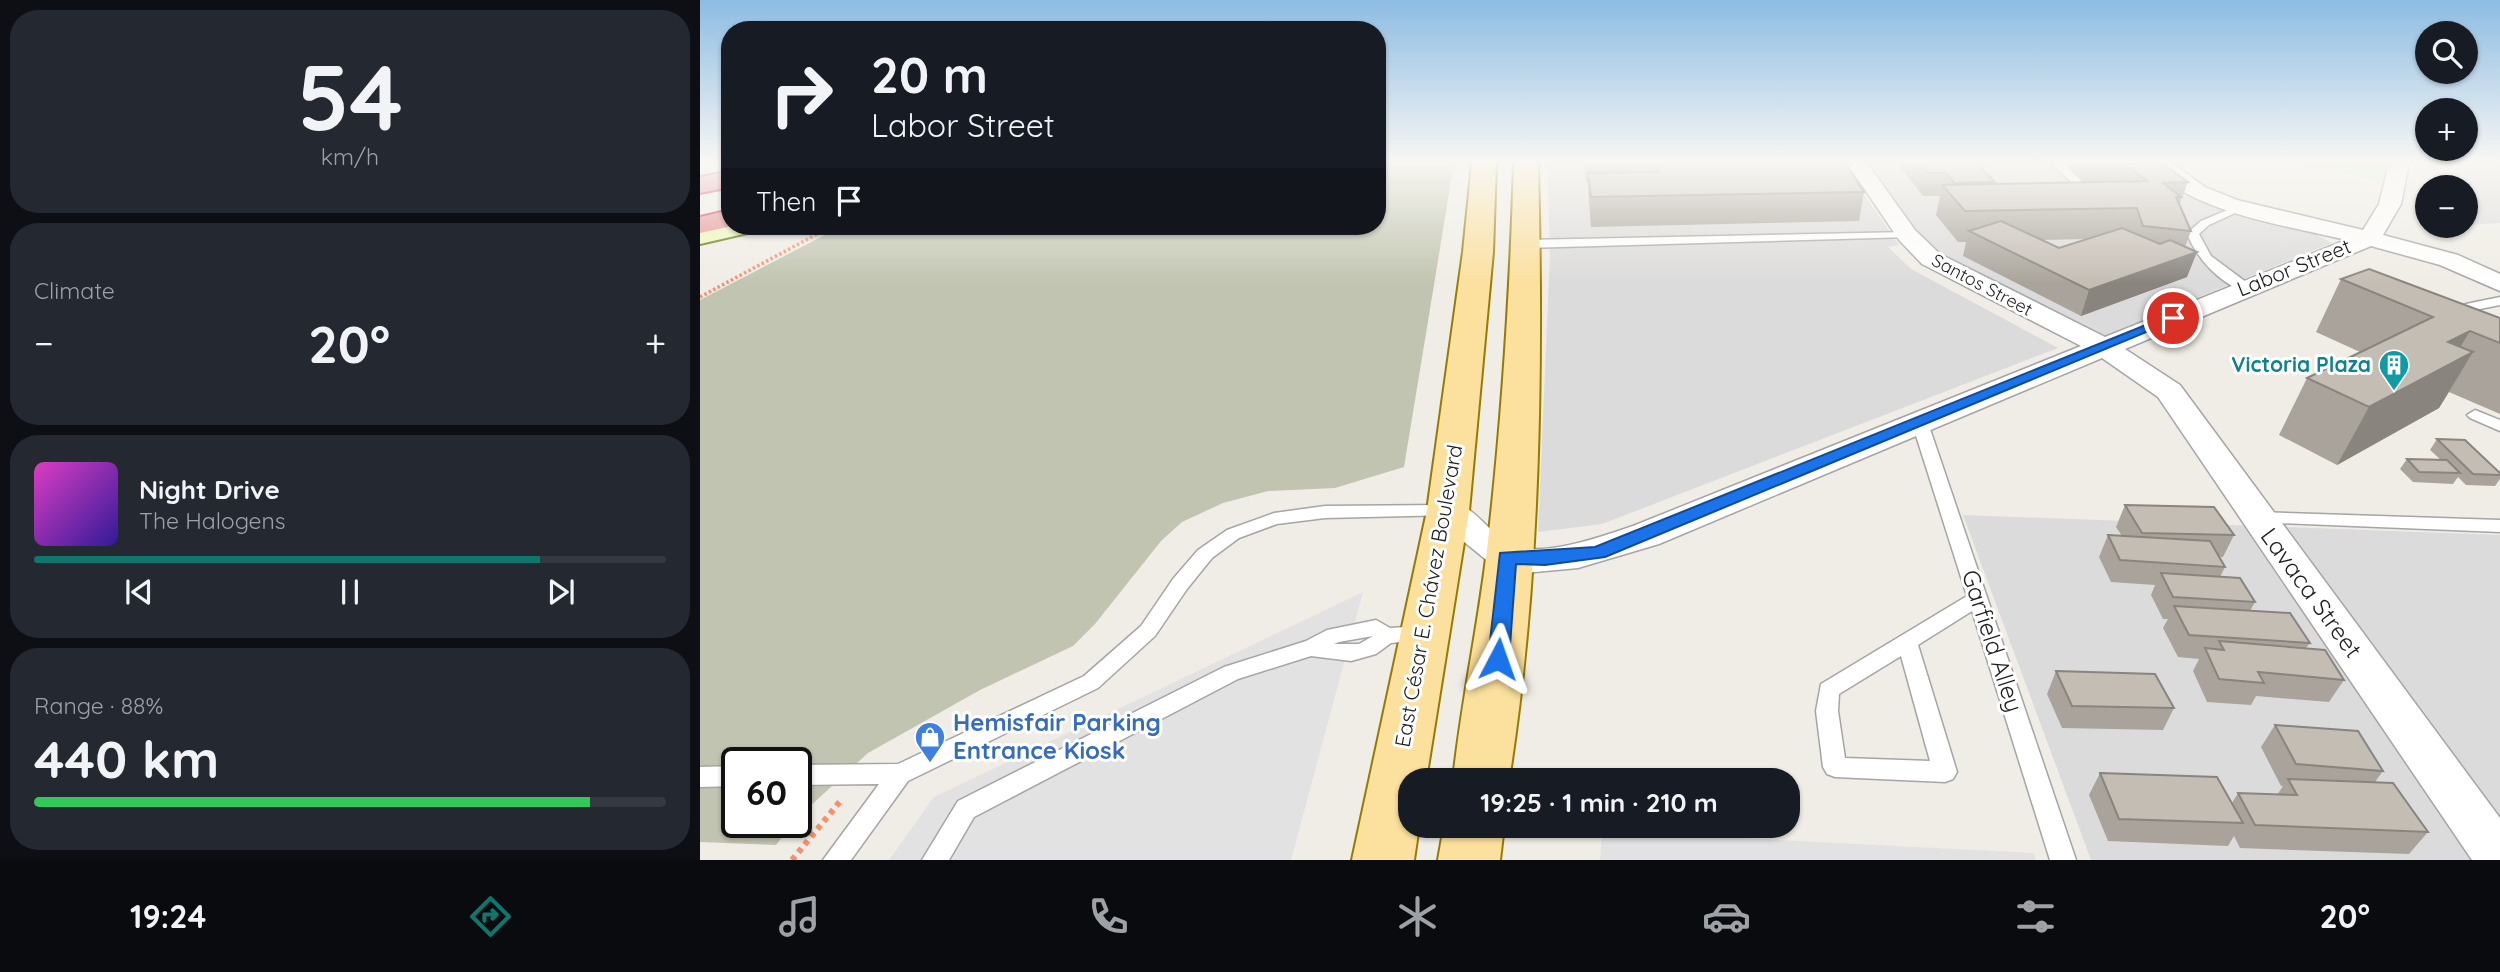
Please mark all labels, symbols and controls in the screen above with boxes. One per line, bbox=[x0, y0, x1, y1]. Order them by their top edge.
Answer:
map controls bbox=[2415, 21, 2478, 238]
button: search bbox=[2415, 21, 2478, 84]
text: 54 bbox=[297, 39, 403, 153]
text: 20 m bbox=[871, 44, 988, 105]
icon: right bbox=[756, 49, 847, 140]
button: + bbox=[2415, 98, 2478, 161]
text: Labor Street bbox=[871, 105, 1055, 145]
text: km/h bbox=[321, 142, 379, 171]
button: − bbox=[2415, 175, 2478, 238]
icon: arrive bbox=[830, 182, 868, 220]
text: Then bbox=[756, 185, 816, 218]
street label: Labor Street bbox=[2233, 232, 2354, 302]
street label: Santos Street bbox=[1928, 248, 2037, 321]
text: Climate bbox=[34, 276, 115, 305]
pin bbox=[2143, 288, 2203, 348]
icon: arrive bbox=[2154, 299, 2192, 337]
text: 20° bbox=[308, 311, 390, 376]
text: − bbox=[34, 319, 54, 367]
text: + bbox=[645, 319, 666, 367]
building icon: Victoria Plaza bbox=[2377, 348, 2411, 392]
place label: Victoria Plaza bbox=[2231, 351, 2371, 377]
street label: East César E. Chávez Boulevard bbox=[1389, 443, 1467, 749]
text: Night Drive bbox=[139, 473, 280, 506]
text: The Halogens bbox=[139, 506, 286, 535]
street label: Lavaca Street bbox=[2255, 522, 2369, 663]
street label: Garfield Alley bbox=[1956, 566, 2030, 716]
icon: previous bbox=[120, 573, 158, 611]
icon: pause bbox=[331, 573, 369, 611]
icon: next bbox=[542, 573, 580, 611]
position arrow bbox=[1461, 622, 1535, 696]
text: Range · 88% bbox=[34, 691, 163, 720]
place label: Hemisfair Parking Entrance Kiosk bbox=[953, 707, 1161, 765]
shop icon: Hemisfair Parking Entrance Kiosk bbox=[913, 720, 947, 764]
text: 440 km bbox=[34, 726, 219, 791]
speed limit sign: 60 bbox=[721, 747, 812, 838]
text: 19:25 · 1 min · 210 m bbox=[1480, 786, 1718, 819]
icon: directions bbox=[466, 892, 515, 941]
icon: music bbox=[775, 892, 824, 941]
icon: phone bbox=[1084, 892, 1133, 941]
icon: climate bbox=[1393, 892, 1442, 941]
icon: car bbox=[1702, 892, 1751, 941]
icon: filters bbox=[2011, 892, 2060, 941]
text: 19:24 bbox=[130, 896, 206, 936]
text: 20° bbox=[2320, 896, 2370, 936]

